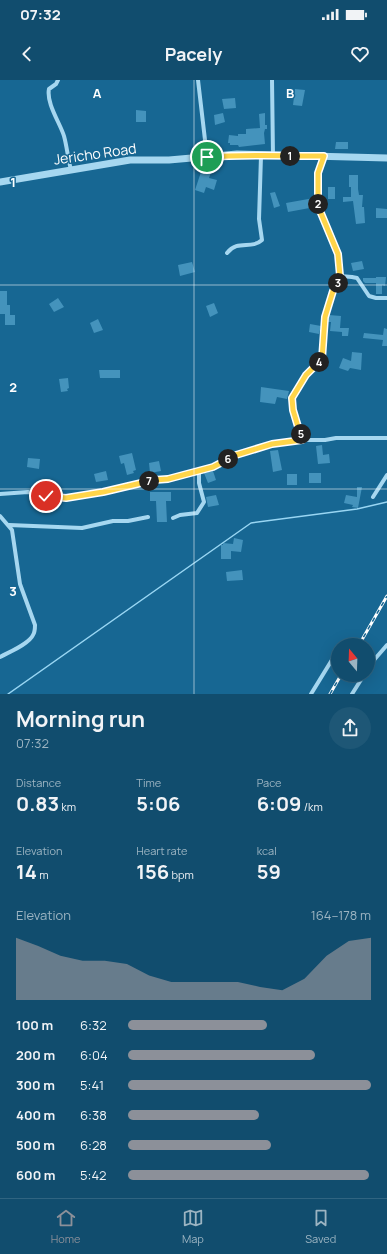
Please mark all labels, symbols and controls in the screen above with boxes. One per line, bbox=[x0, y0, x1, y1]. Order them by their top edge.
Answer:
text: 07:32 bbox=[20, 4, 61, 25]
text: Pacely bbox=[165, 42, 222, 66]
icon: back bbox=[16, 43, 38, 65]
icon: heart bbox=[349, 43, 371, 65]
text: A bbox=[93, 84, 102, 102]
text: B bbox=[286, 84, 294, 102]
street label: Jericho Road bbox=[52, 138, 138, 169]
pin bbox=[190, 140, 224, 174]
icon: arrive bbox=[196, 146, 218, 168]
pin: 1 bbox=[280, 146, 300, 166]
text: 1 bbox=[288, 148, 292, 163]
text: 1 bbox=[10, 173, 16, 191]
pin: 2 bbox=[308, 194, 328, 214]
text: 2 bbox=[315, 196, 321, 211]
pin: 3 bbox=[328, 273, 348, 293]
text: 3 bbox=[335, 275, 341, 290]
pin: 4 bbox=[309, 352, 329, 372]
text: 4 bbox=[316, 354, 322, 369]
text: 2 bbox=[9, 378, 17, 396]
pin: 5 bbox=[291, 424, 311, 444]
text: 5 bbox=[298, 426, 304, 441]
pin: 6 bbox=[218, 449, 238, 469]
text: 6 bbox=[225, 451, 231, 466]
pin: 7 bbox=[139, 471, 159, 491]
text: 7 bbox=[146, 473, 152, 488]
pin bbox=[29, 479, 63, 513]
icon: check bbox=[35, 485, 57, 507]
text: 3 bbox=[9, 582, 17, 600]
north arrow bbox=[331, 638, 375, 682]
map controls bbox=[331, 638, 375, 682]
text: Morning run bbox=[16, 704, 145, 734]
button: share bbox=[329, 707, 371, 749]
text: 07:32 bbox=[16, 734, 49, 752]
text: Distance bbox=[16, 775, 61, 790]
text: Time bbox=[136, 775, 161, 790]
text: Pace bbox=[257, 775, 282, 790]
text: 0.83 bbox=[16, 790, 59, 817]
text: 5:06 bbox=[136, 790, 181, 817]
text: 6:09 bbox=[257, 790, 302, 817]
text: km bbox=[59, 799, 76, 814]
text: /km bbox=[302, 799, 323, 814]
text: Elevation bbox=[16, 843, 62, 858]
text: Heart rate bbox=[136, 843, 187, 858]
text: kcal bbox=[257, 843, 277, 858]
text: 14 bbox=[16, 858, 37, 885]
text: 156 bbox=[136, 858, 169, 885]
text: 59 bbox=[257, 858, 281, 885]
text: m bbox=[37, 867, 48, 882]
text: bpm bbox=[169, 867, 194, 882]
text: Elevation bbox=[16, 906, 71, 924]
text: 164–178 m bbox=[311, 906, 371, 924]
text: 100 m bbox=[16, 1016, 53, 1034]
text: 6:32 bbox=[80, 1016, 107, 1034]
text: 200 m bbox=[16, 1046, 55, 1064]
text: 6:04 bbox=[80, 1046, 108, 1064]
text: 300 m bbox=[16, 1076, 55, 1094]
text: 5:41 bbox=[80, 1076, 104, 1094]
text: 400 m bbox=[16, 1106, 55, 1124]
text: 6:38 bbox=[80, 1106, 107, 1124]
text: 500 m bbox=[16, 1136, 55, 1154]
text: 6:28 bbox=[80, 1136, 107, 1154]
text: 600 m bbox=[16, 1166, 55, 1184]
text: 5:42 bbox=[80, 1166, 106, 1184]
tab: Home bbox=[51, 1207, 80, 1246]
tab: Map bbox=[182, 1207, 204, 1246]
tab: Saved bbox=[305, 1207, 336, 1246]

